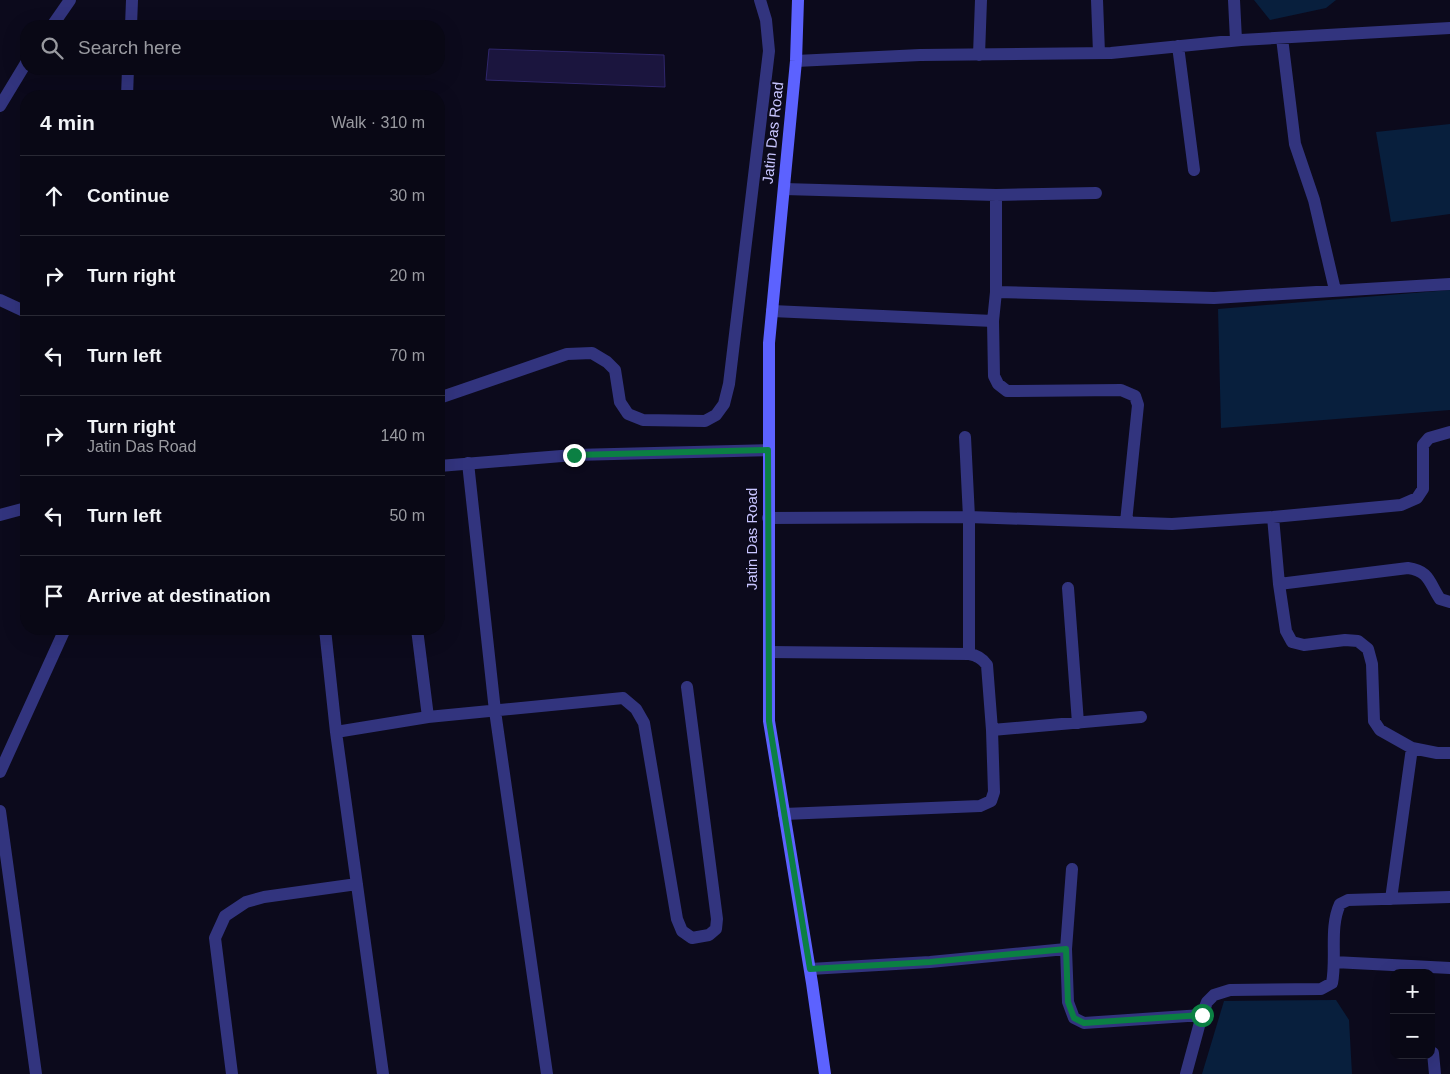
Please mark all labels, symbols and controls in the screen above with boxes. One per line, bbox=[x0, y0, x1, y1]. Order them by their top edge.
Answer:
search box bbox=[20, 20, 445, 75]
icon: search bbox=[38, 34, 66, 62]
text: Search here bbox=[78, 37, 182, 58]
street label: Jatin Das Road bbox=[759, 81, 786, 185]
text: 4 min bbox=[40, 111, 95, 134]
text: Walk · 310 m bbox=[331, 114, 425, 131]
icon: ahead bbox=[40, 182, 68, 210]
text: Continue bbox=[87, 185, 169, 206]
text: 30 m bbox=[389, 187, 425, 204]
icon: right bbox=[40, 262, 68, 290]
text: Turn right bbox=[87, 265, 175, 286]
text: 20 m bbox=[389, 267, 425, 284]
icon: left bbox=[40, 342, 68, 370]
text: Turn left bbox=[87, 345, 162, 366]
text: 70 m bbox=[389, 347, 425, 364]
text: Turn right bbox=[87, 416, 175, 437]
icon: right bbox=[40, 422, 68, 450]
text: 140 m bbox=[381, 427, 425, 444]
text: Jatin Das Road bbox=[87, 438, 196, 455]
route end bbox=[563, 444, 586, 467]
street label: Jatin Das Road bbox=[743, 488, 760, 590]
icon: left bbox=[40, 502, 68, 530]
text: Turn left bbox=[87, 505, 162, 526]
text: 50 m bbox=[389, 507, 425, 524]
icon: arrive bbox=[40, 582, 68, 610]
text: Arrive at destination bbox=[87, 585, 271, 606]
map controls bbox=[1390, 969, 1435, 1059]
button: + bbox=[1390, 969, 1435, 1014]
route start bbox=[1191, 1004, 1214, 1027]
button: − bbox=[1390, 1014, 1435, 1059]

